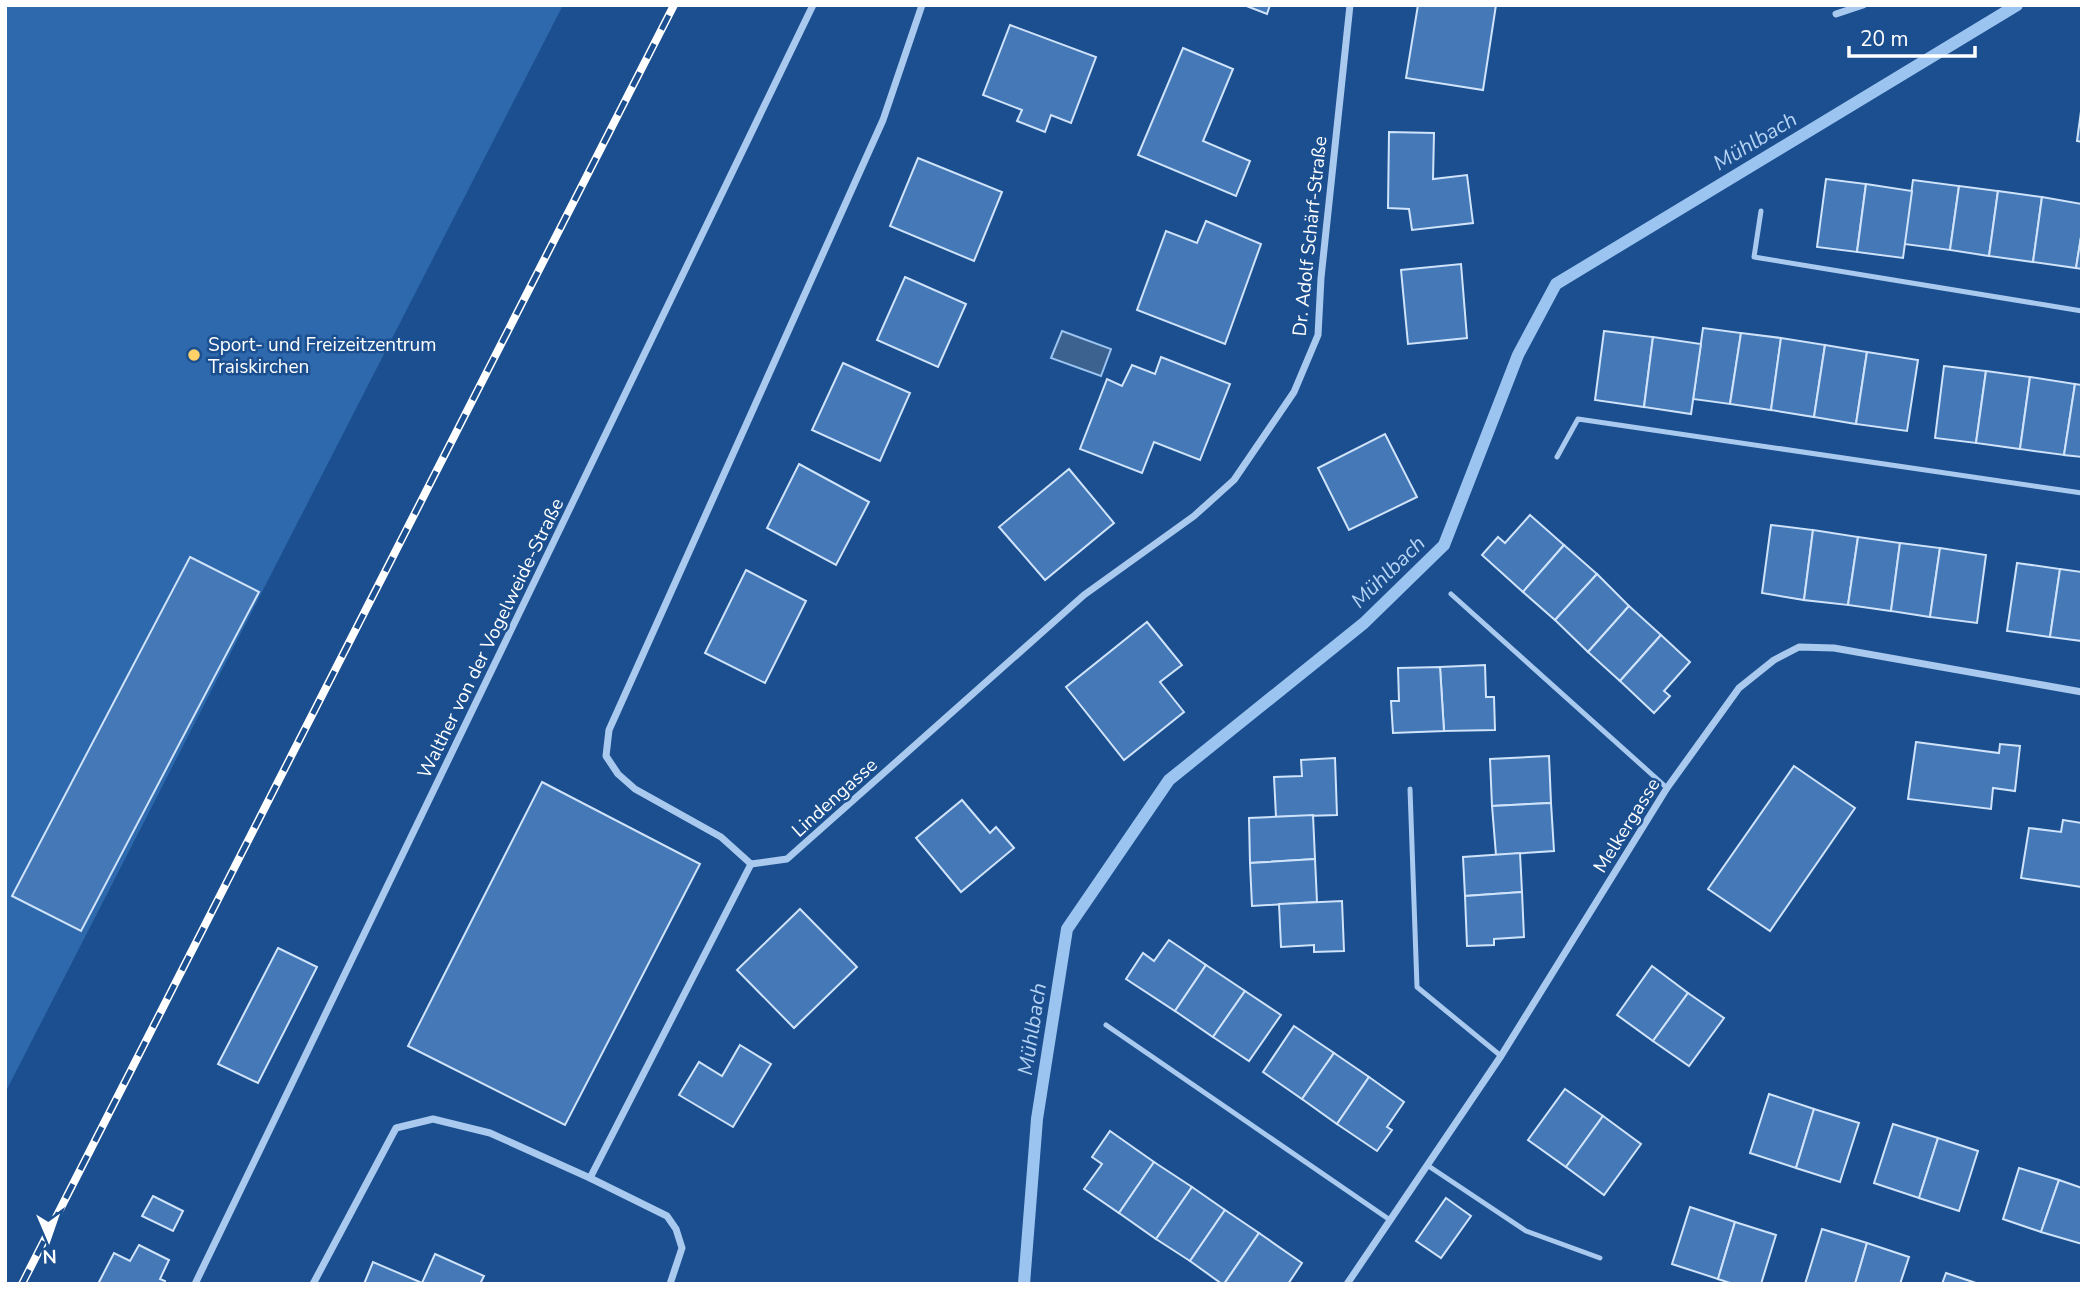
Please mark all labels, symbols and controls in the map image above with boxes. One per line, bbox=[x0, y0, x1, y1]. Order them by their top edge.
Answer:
scale bar bbox=[1849, 14, 1975, 58]
text: 20 m bbox=[1860, 25, 1909, 53]
water label: Mühlbach bbox=[1708, 105, 1802, 177]
street label: Dr. Adolf Schärf-Straße bbox=[1287, 135, 1333, 337]
place label: Sport- und Freizeitzentrum Traiskirchen bbox=[208, 332, 437, 380]
marker: Sport- und Freizeitzentrum Traiskirchen bbox=[186, 347, 202, 363]
street label: Walther von der Vogelweide-Straße bbox=[412, 494, 570, 783]
water label: Mühlbach bbox=[1345, 530, 1431, 614]
street label: Lindengasse bbox=[786, 752, 883, 843]
street label: Melkergasse bbox=[1587, 773, 1666, 878]
water label: Mühlbach bbox=[1011, 981, 1053, 1077]
north arrow bbox=[14, 1205, 84, 1275]
text: N bbox=[42, 1243, 57, 1269]

